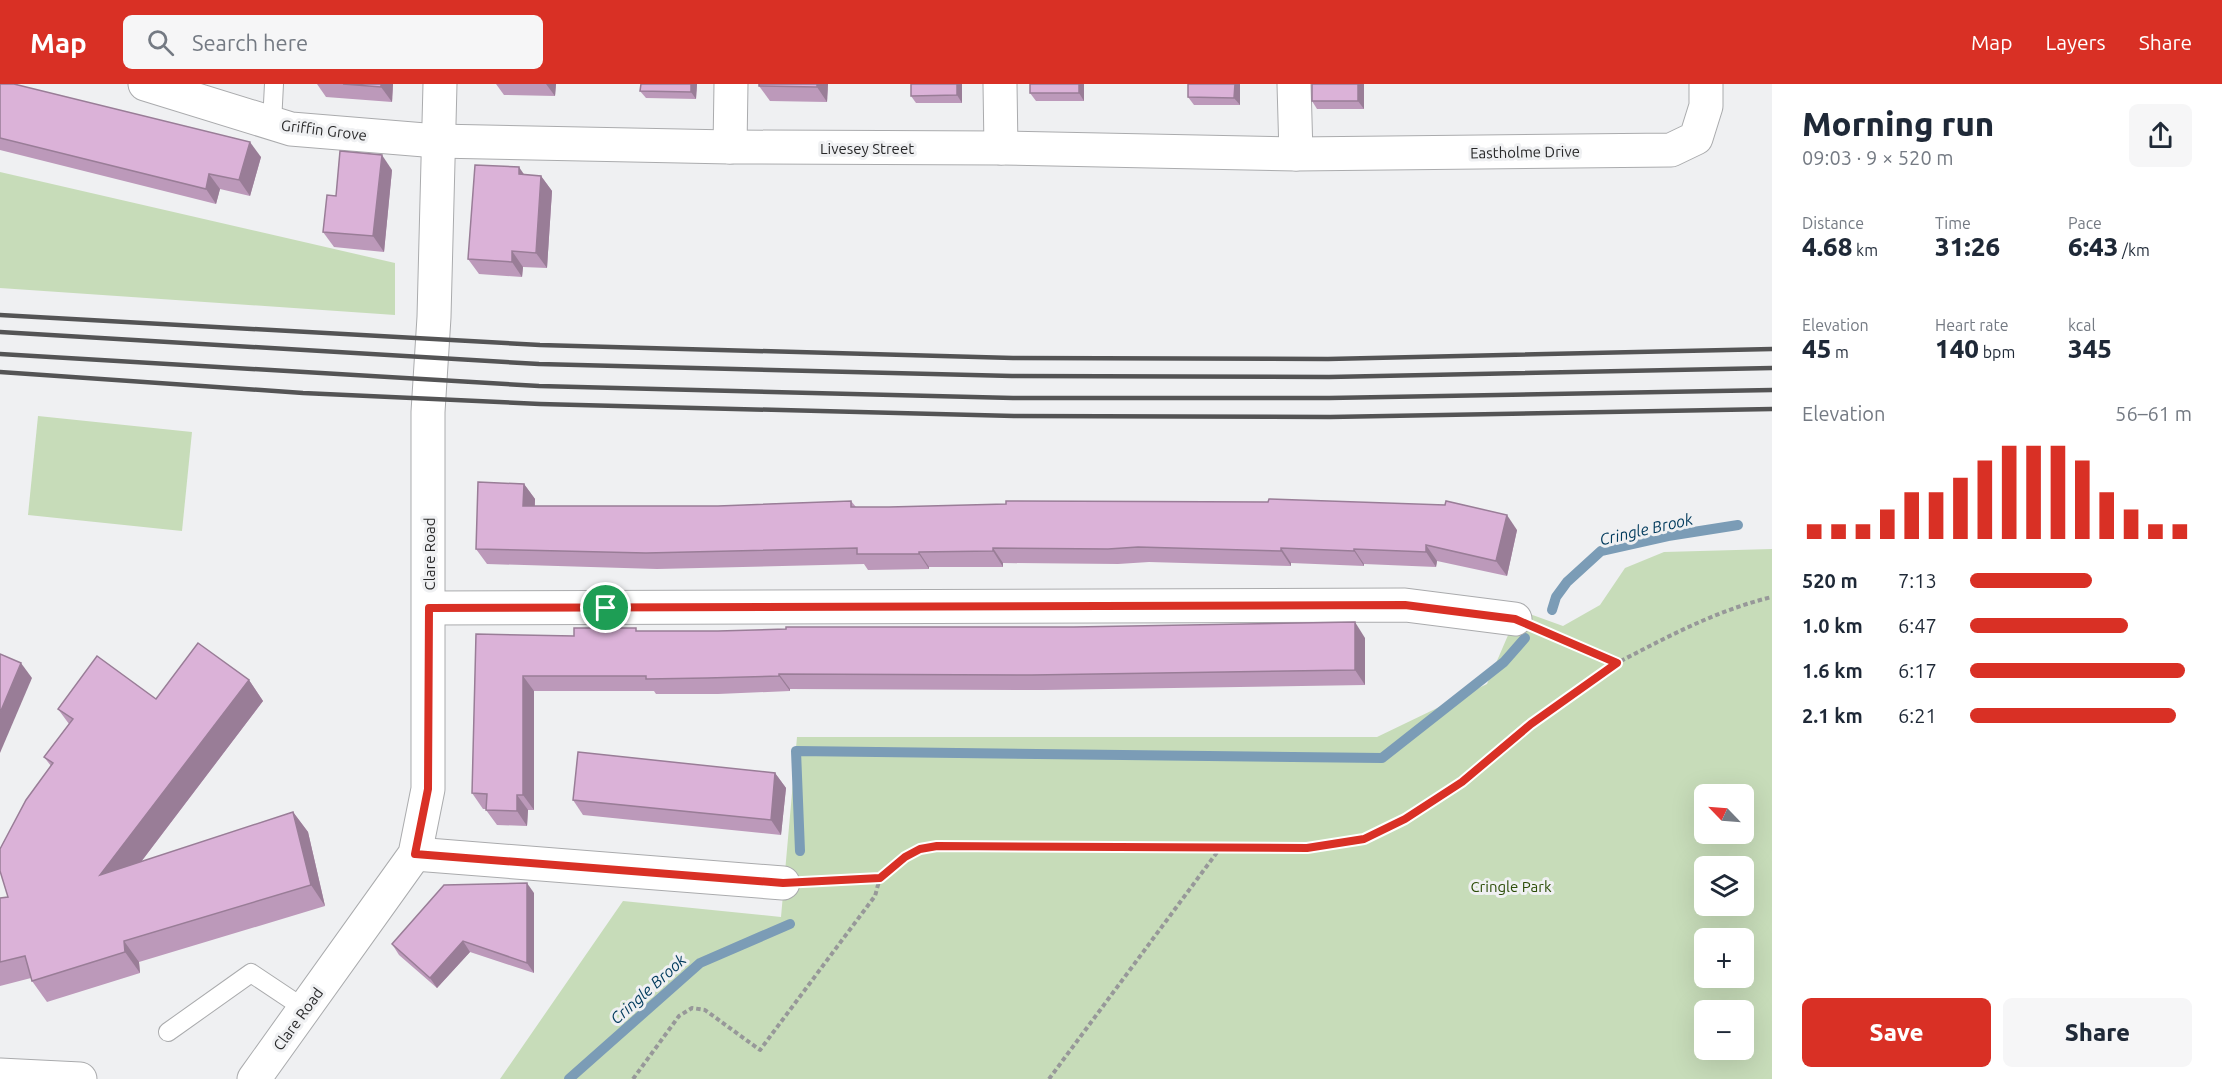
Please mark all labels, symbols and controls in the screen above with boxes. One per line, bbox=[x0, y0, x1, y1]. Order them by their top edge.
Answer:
search box bbox=[123, 15, 543, 69]
icon: search bbox=[144, 26, 177, 59]
text: Map bbox=[30, 27, 87, 58]
text: Search here bbox=[192, 30, 308, 55]
text: Map bbox=[1971, 30, 2012, 54]
text: Layers bbox=[2045, 30, 2106, 54]
text: Share bbox=[2139, 30, 2192, 54]
button: share bbox=[2129, 104, 2192, 167]
text: Morning run bbox=[1802, 105, 1994, 142]
street label: Griffin Grove bbox=[280, 116, 368, 144]
street label: Livesey Street bbox=[820, 140, 914, 157]
street label: Eastholme Drive bbox=[1470, 143, 1580, 161]
text: 09:03 · 9 × 520 m bbox=[1802, 146, 1954, 169]
text: Distance bbox=[1802, 214, 1864, 232]
text: Time bbox=[1935, 214, 1971, 232]
text: Pace bbox=[2068, 214, 2102, 232]
text: 4.68 bbox=[1802, 232, 1852, 261]
text: 31:26 bbox=[1935, 232, 2000, 261]
text: 6:43 bbox=[2068, 232, 2118, 261]
text: km bbox=[1852, 241, 1878, 259]
text: /km bbox=[2118, 241, 2150, 259]
text: Elevation bbox=[1802, 316, 1869, 334]
text: Heart rate bbox=[1935, 316, 2009, 334]
text: kcal bbox=[2068, 316, 2096, 334]
text: 45 bbox=[1802, 334, 1831, 363]
text: 140 bbox=[1935, 334, 1979, 363]
text: 345 bbox=[2068, 334, 2112, 363]
text: m bbox=[1831, 343, 1849, 361]
text: bpm bbox=[1979, 343, 2015, 361]
text: Elevation bbox=[1802, 402, 1885, 425]
text: 56–61 m bbox=[2115, 402, 2192, 425]
water label: Cringle Brook bbox=[1598, 509, 1695, 548]
street label: Clare Road bbox=[421, 518, 438, 590]
text: 520 m bbox=[1802, 569, 1858, 592]
text: 7:13 bbox=[1898, 569, 1937, 592]
pin bbox=[580, 582, 631, 633]
icon: arrive bbox=[589, 591, 622, 624]
text: 1.0 km bbox=[1802, 614, 1863, 637]
text: 6:47 bbox=[1898, 614, 1937, 637]
text: 1.6 km bbox=[1802, 659, 1863, 682]
text: 6:17 bbox=[1898, 659, 1937, 682]
text: 2.1 km bbox=[1802, 704, 1863, 727]
text: 6:21 bbox=[1898, 704, 1937, 727]
north arrow bbox=[1694, 784, 1754, 844]
map controls bbox=[1694, 784, 1754, 1060]
button: layers bbox=[1694, 856, 1754, 916]
park label: Cringle Park bbox=[1470, 878, 1552, 895]
button: + bbox=[1694, 928, 1754, 988]
water label: Cringle Brook bbox=[607, 950, 690, 1028]
street label: Clare Road bbox=[270, 985, 326, 1053]
button: Save bbox=[1802, 998, 1991, 1067]
button: Share bbox=[2003, 998, 2192, 1067]
button: − bbox=[1694, 1000, 1754, 1060]

